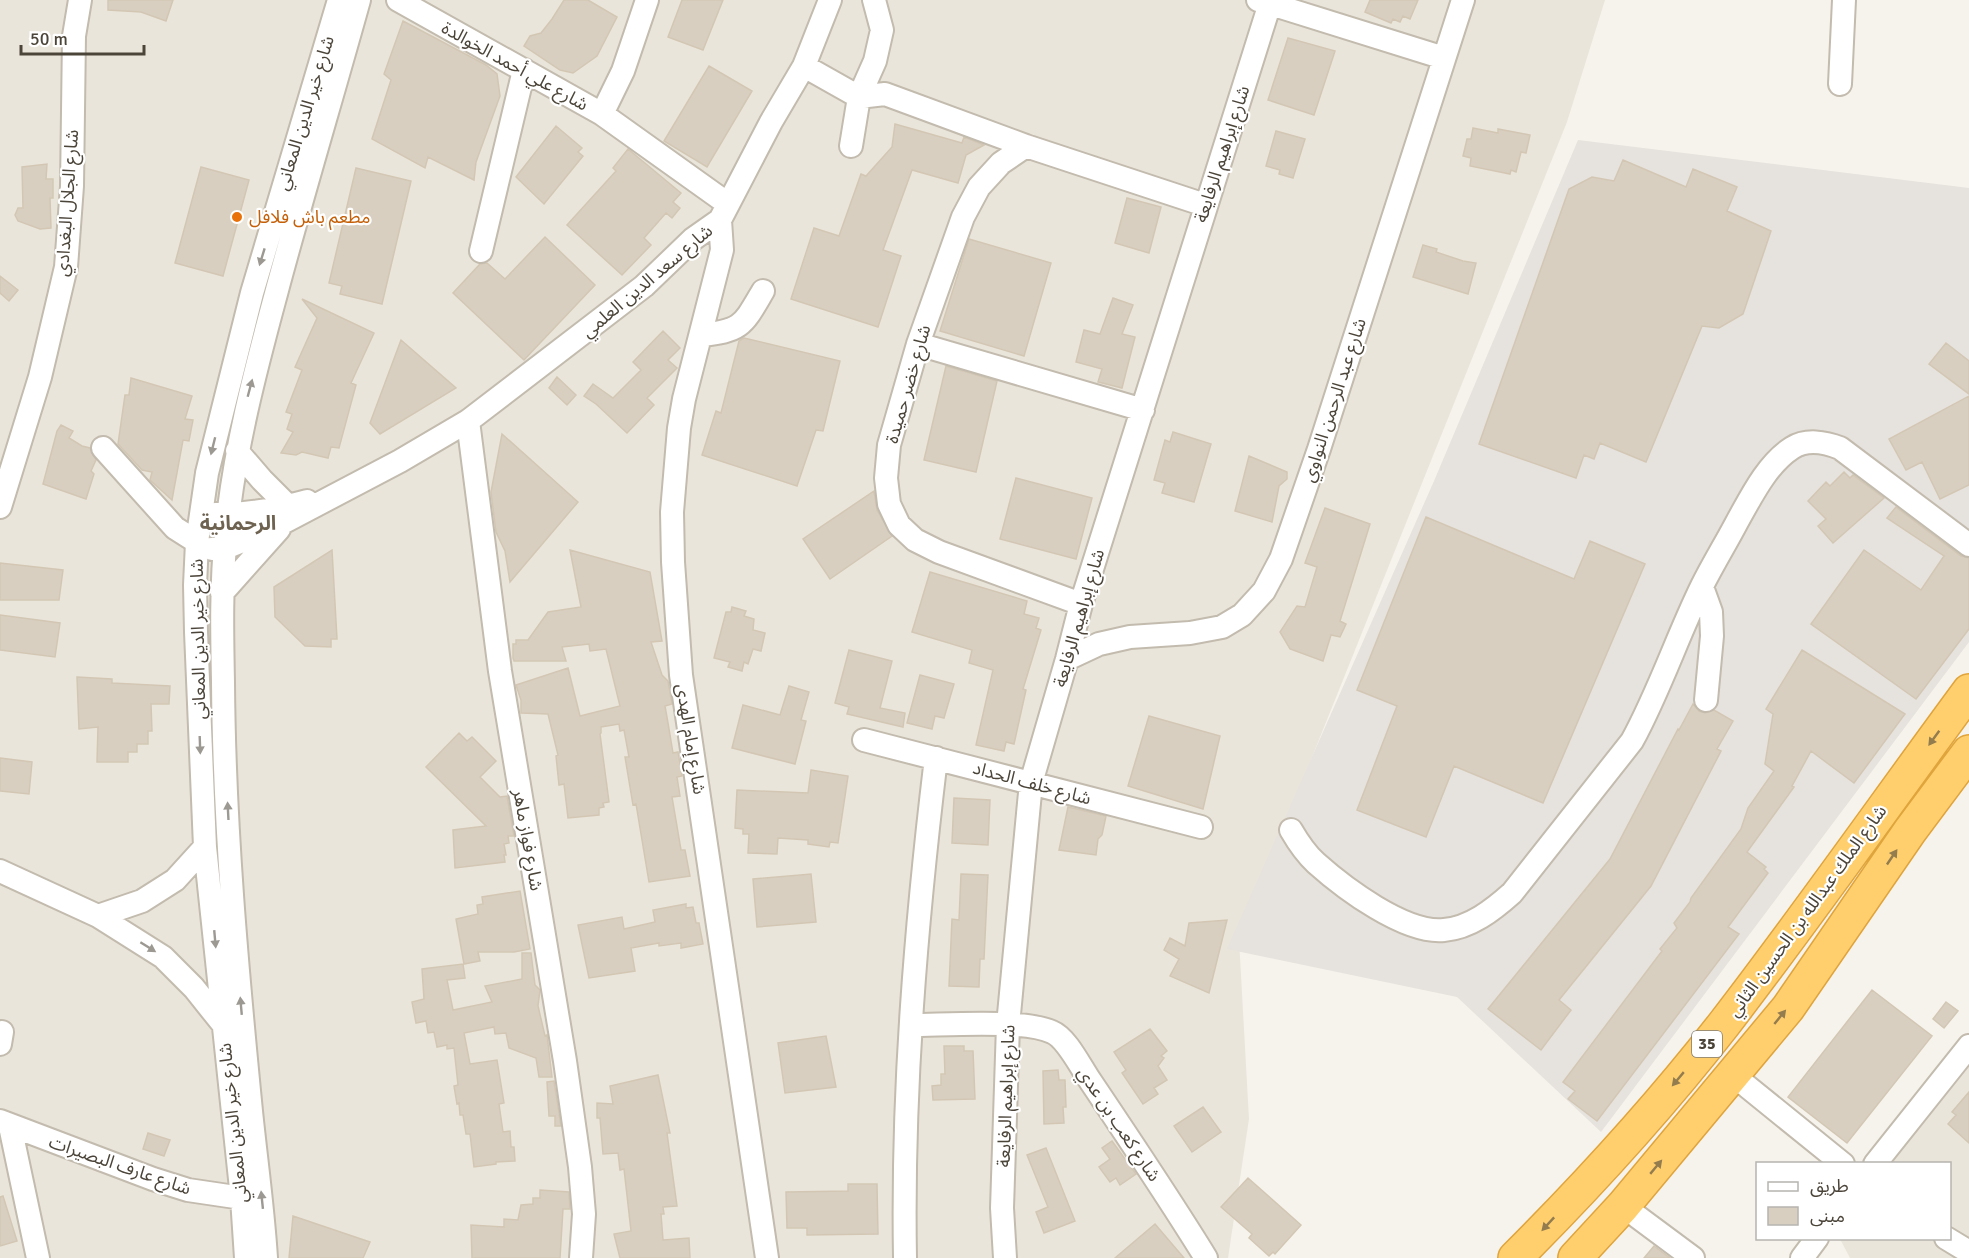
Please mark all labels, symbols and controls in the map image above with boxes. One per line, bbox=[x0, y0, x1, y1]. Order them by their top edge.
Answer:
street label: شارع علي أحمد الخوالدة bbox=[436, 16, 592, 118]
scale bar bbox=[21, 18, 144, 56]
text: 50 m bbox=[30, 28, 68, 50]
street label: شارع خير الدين المعاني bbox=[271, 33, 342, 194]
street label: شارع إبراهيم الرفايعة bbox=[1190, 83, 1257, 226]
street label: شارع الجلال البغدادي bbox=[51, 129, 86, 277]
place label: مطعم باش فلافل bbox=[249, 206, 371, 230]
marker: مطعم باش فلافل bbox=[230, 210, 244, 224]
street label: شارع سعد الدين العلمي bbox=[577, 220, 719, 345]
one-way arrow bbox=[257, 248, 266, 266]
street label: شارع عبد الرحمن النواوي bbox=[1297, 315, 1374, 486]
street label: شارع خضر حميدة bbox=[881, 322, 938, 447]
one-way arrow bbox=[246, 379, 256, 397]
one-way arrow bbox=[208, 437, 218, 455]
district label: الرحمانية bbox=[200, 511, 276, 536]
street label: شارع إبراهيم الرفايعة bbox=[1049, 546, 1112, 690]
street label: شارع خير الدين المعاني bbox=[186, 558, 213, 719]
street label: شارع إمام الهدى bbox=[668, 682, 711, 796]
one-way arrow bbox=[1929, 730, 1941, 745]
one-way arrow bbox=[196, 735, 205, 754]
street label: شارع خلف الحداد bbox=[970, 757, 1094, 812]
street label: شارع فواز ماهر bbox=[505, 787, 548, 893]
street label: شارع الملك عبدالله بن الحسين الثاني bbox=[1723, 801, 1894, 1023]
one-way arrow bbox=[223, 802, 232, 821]
one-way arrow bbox=[1886, 850, 1898, 866]
one-way arrow bbox=[210, 929, 220, 948]
one-way arrow bbox=[140, 942, 156, 953]
one-way arrow bbox=[236, 996, 246, 1015]
one-way arrow bbox=[1774, 1009, 1787, 1025]
street label: شارع إبراهيم الرفايعة bbox=[993, 1024, 1022, 1168]
road number: 35 bbox=[1692, 1031, 1722, 1057]
street label: شارع خير الدين المعاني bbox=[214, 1042, 255, 1204]
street label: شارع كعب بن عدي bbox=[1070, 1062, 1166, 1187]
one-way arrow bbox=[1672, 1071, 1685, 1087]
street label: شارع عارف البصيرات bbox=[45, 1130, 194, 1202]
one-way arrow bbox=[1649, 1160, 1662, 1175]
legend bbox=[1756, 1162, 1951, 1240]
text: طريق bbox=[1810, 1175, 1849, 1197]
one-way arrow bbox=[257, 1190, 267, 1209]
text: مبنى bbox=[1810, 1205, 1845, 1227]
one-way arrow bbox=[1542, 1216, 1555, 1231]

